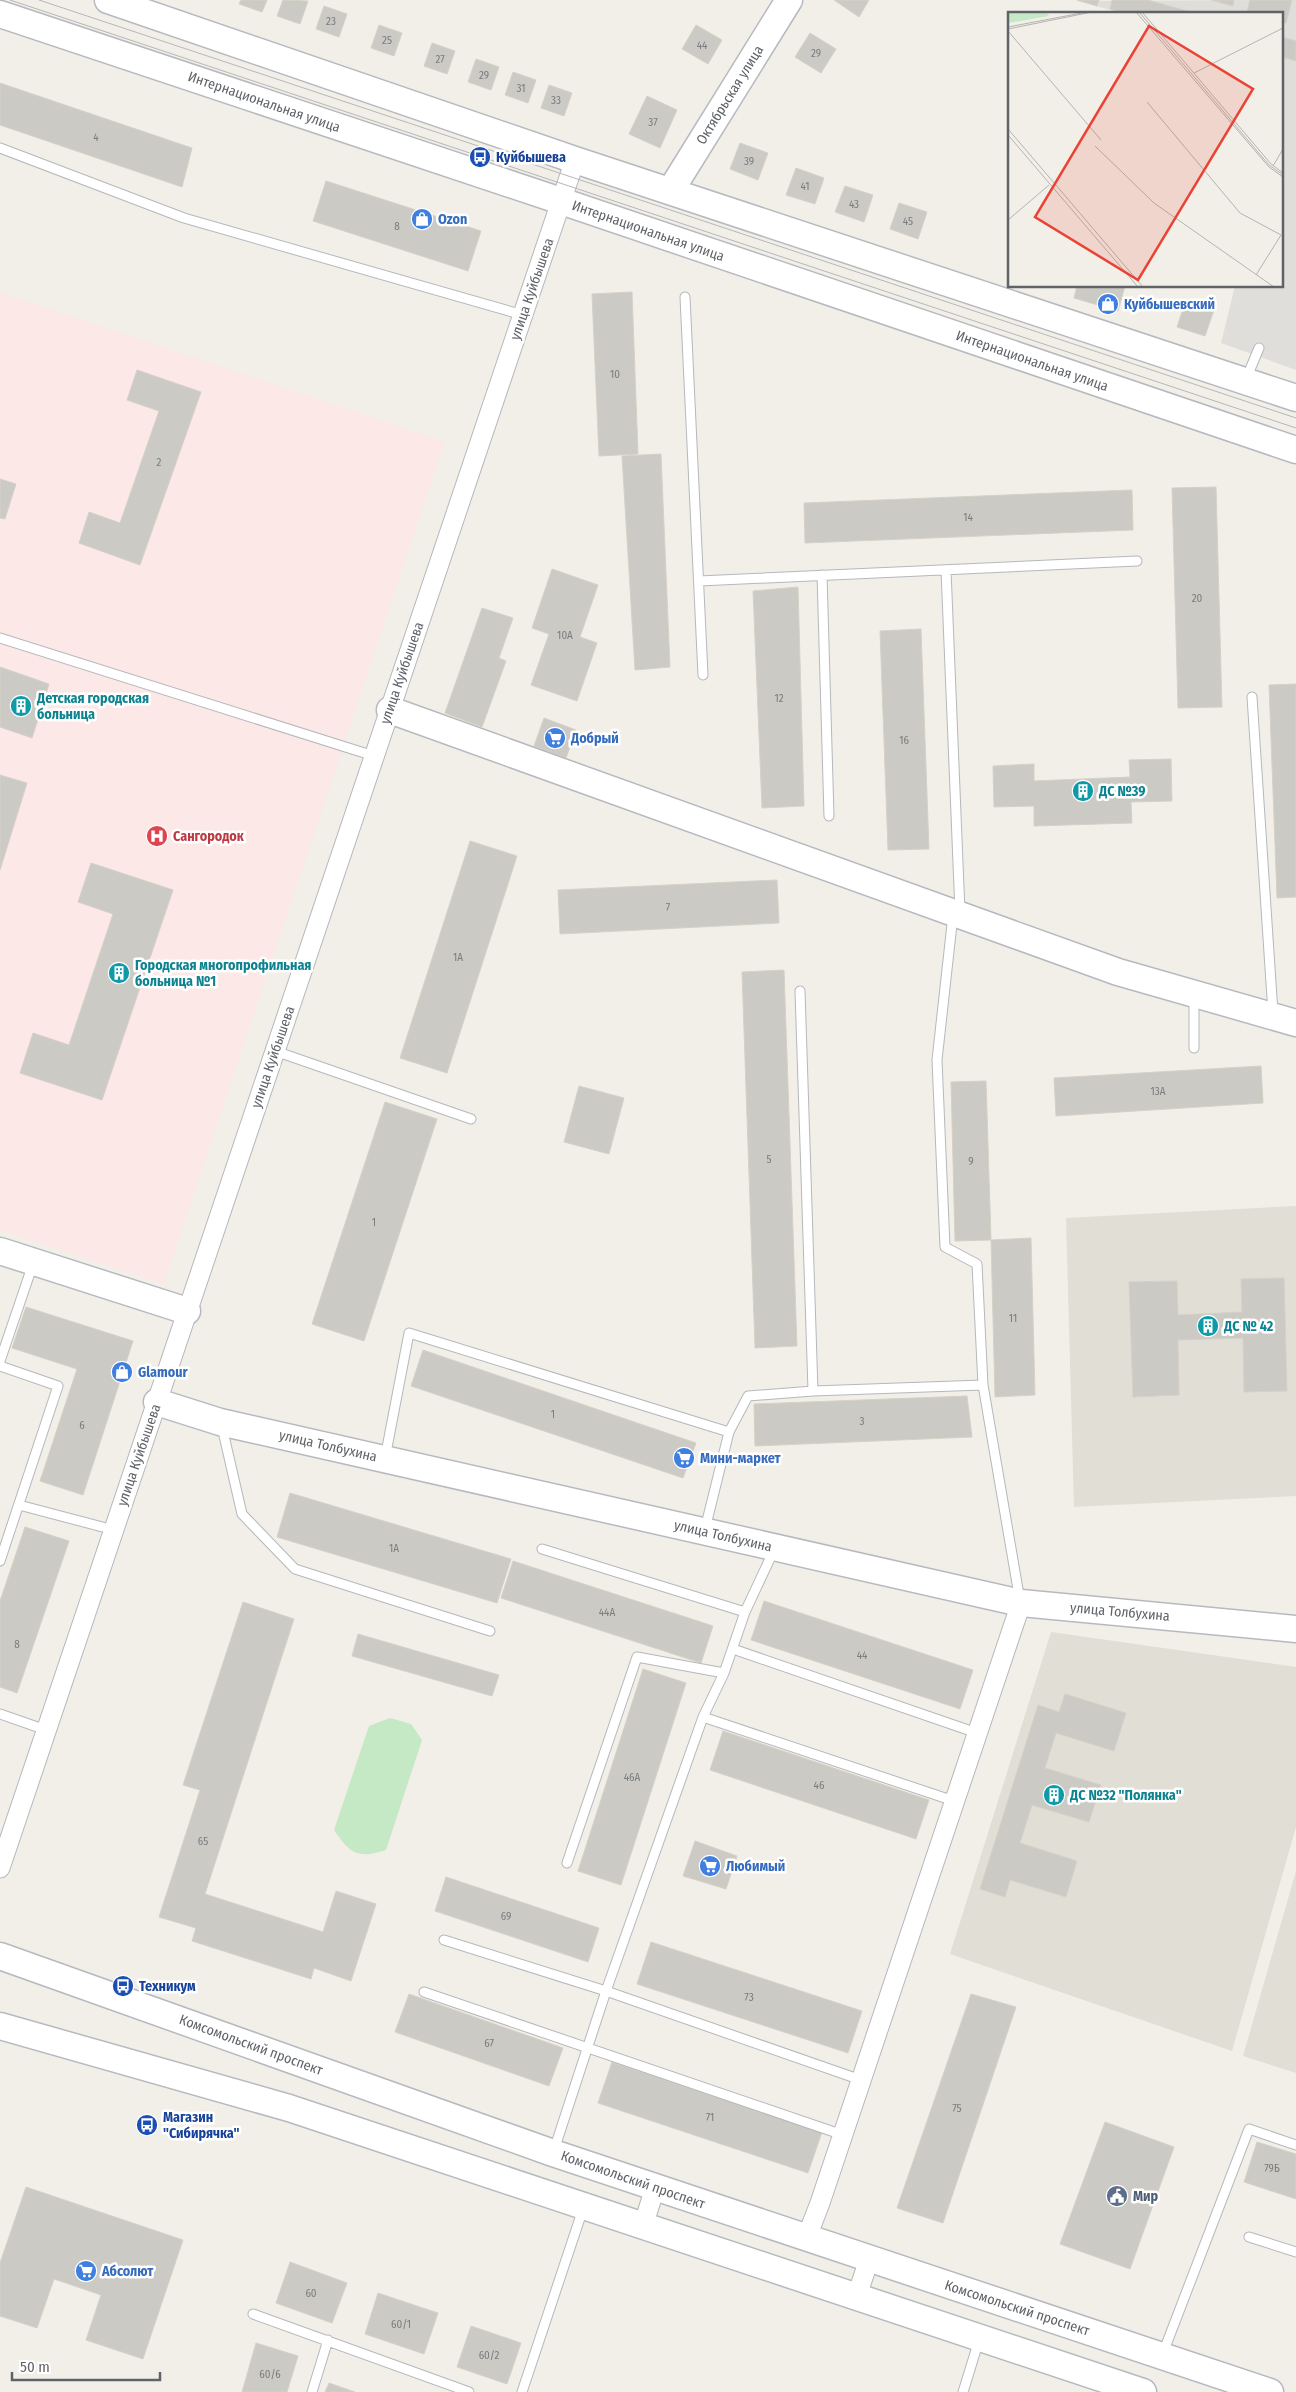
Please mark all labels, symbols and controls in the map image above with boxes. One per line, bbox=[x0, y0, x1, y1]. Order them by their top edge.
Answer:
inset map bbox=[1008, 12, 1284, 288]
house number: 23 bbox=[326, 15, 336, 28]
house number: 25 bbox=[382, 34, 392, 47]
house number: 44 bbox=[697, 39, 708, 52]
street label: Октябрьская улица bbox=[693, 42, 767, 148]
house number: 29 bbox=[811, 47, 821, 60]
house number: 27 bbox=[435, 53, 445, 66]
street label: Интернациональная улица bbox=[186, 68, 342, 136]
house number: 29 bbox=[479, 69, 489, 82]
house number: 31 bbox=[517, 82, 526, 95]
house number: 33 bbox=[551, 94, 561, 107]
house number: 37 bbox=[648, 116, 658, 129]
house number: 4 bbox=[93, 131, 99, 144]
bus stop icon: Куйбышева bbox=[468, 145, 492, 169]
place label: Куйбышева bbox=[496, 149, 566, 166]
house number: 39 bbox=[744, 155, 754, 168]
house number: 41 bbox=[800, 180, 810, 193]
street label: Интернациональная улица bbox=[570, 197, 726, 265]
house number: 43 bbox=[849, 198, 859, 211]
shop icon: Ozon bbox=[410, 207, 434, 231]
place label: Ozon bbox=[438, 211, 467, 228]
house number: 45 bbox=[903, 215, 913, 228]
house number: 8 bbox=[394, 220, 400, 233]
street label: улица Куйбышева bbox=[507, 236, 557, 342]
shop icon: Куйбышевский bbox=[1096, 292, 1120, 316]
place label: Куйбышевский bbox=[1124, 296, 1215, 313]
street label: Интернациональная улица bbox=[954, 327, 1110, 395]
house number: 10 bbox=[610, 368, 620, 381]
house number: 2 bbox=[157, 456, 162, 469]
house number: 14 bbox=[963, 511, 973, 524]
house number: 20 bbox=[1192, 592, 1203, 605]
street label: улица Куйбышева bbox=[377, 620, 427, 726]
house number: 10А bbox=[557, 629, 573, 642]
place label: Детская городская больница bbox=[36, 690, 149, 723]
house number: 12 bbox=[774, 692, 784, 705]
building icon: Детская городская больница bbox=[9, 694, 33, 718]
supermarket icon: Добрый bbox=[543, 726, 567, 750]
place label: Добрый bbox=[570, 730, 619, 747]
house number: 16 bbox=[899, 734, 909, 747]
building icon: ДС №39 bbox=[1071, 779, 1095, 803]
place label: ДС №39 bbox=[1098, 783, 1145, 800]
hospital icon: Сангородок bbox=[145, 824, 169, 848]
place label: Сангородок bbox=[173, 828, 245, 845]
house number: 7 bbox=[666, 901, 671, 914]
house number: 1А bbox=[453, 951, 463, 964]
place label: Городская многопрофильная больница №1 bbox=[135, 957, 311, 990]
building icon: Городская многопрофильная больница №1 bbox=[107, 961, 131, 985]
street label: улица Куйбышева bbox=[248, 1004, 298, 1110]
house number: 13А bbox=[1150, 1085, 1166, 1098]
house number: 5 bbox=[766, 1153, 772, 1166]
house number: 9 bbox=[968, 1155, 974, 1168]
house number: 1 bbox=[372, 1216, 376, 1229]
house number: 11 bbox=[1009, 1312, 1017, 1325]
building icon: ДС № 42 bbox=[1196, 1314, 1220, 1338]
place label: ДС № 42 bbox=[1223, 1318, 1274, 1335]
shop icon: Glamour bbox=[110, 1360, 134, 1384]
place label: Glamour bbox=[138, 1364, 188, 1381]
street label: улица Куйбышева bbox=[114, 1402, 164, 1508]
house number: 1 bbox=[551, 1408, 555, 1421]
house number: 3 bbox=[860, 1415, 865, 1428]
house number: 6 bbox=[79, 1419, 85, 1432]
street label: улица Толбухина bbox=[277, 1426, 379, 1466]
supermarket icon: Мини-маркет bbox=[672, 1446, 696, 1470]
place label: Мини-маркет bbox=[700, 1450, 782, 1467]
street label: улица Толбухина bbox=[672, 1516, 774, 1556]
house number: 1А bbox=[389, 1542, 399, 1555]
street label: улица Толбухина bbox=[1069, 1599, 1171, 1625]
house number: 44А bbox=[599, 1606, 615, 1619]
house number: 8 bbox=[14, 1638, 20, 1651]
house number: 44 bbox=[857, 1649, 868, 1662]
house number: 46А bbox=[624, 1771, 640, 1784]
house number: 46 bbox=[814, 1779, 825, 1792]
building icon: ДС №32 "Полянка" bbox=[1042, 1783, 1066, 1807]
place label: ДС №32 "Полянка" bbox=[1069, 1787, 1182, 1804]
house number: 65 bbox=[198, 1835, 208, 1848]
supermarket icon: Любимый bbox=[698, 1854, 722, 1878]
place label: Любимый bbox=[726, 1858, 785, 1875]
house number: 69 bbox=[501, 1910, 511, 1923]
bus stop icon: Техникум bbox=[111, 1974, 135, 1998]
place label: Техникум bbox=[139, 1978, 196, 1995]
house number: 73 bbox=[744, 1991, 754, 2004]
street label: Комсомольский проспект bbox=[177, 2011, 325, 2079]
house number: 67 bbox=[484, 2037, 494, 2050]
house number: 75 bbox=[952, 2102, 962, 2115]
place label: Магазин "Сибирячка" bbox=[163, 2109, 240, 2142]
house number: 71 bbox=[706, 2111, 714, 2124]
bus stop icon: Магазин "Сибирячка" bbox=[135, 2113, 159, 2137]
street label: Комсомольский проспект bbox=[559, 2147, 708, 2213]
house number: 79Б bbox=[1264, 2162, 1280, 2175]
public building icon: Мир bbox=[1105, 2184, 1129, 2208]
place label: Мир bbox=[1133, 2188, 1159, 2205]
supermarket icon: Абсолют bbox=[74, 2259, 98, 2283]
place label: Абсолют bbox=[101, 2263, 154, 2280]
street label: Комсомольский проспект bbox=[942, 2277, 1092, 2340]
house number: 60 bbox=[305, 2287, 317, 2300]
house number: 60/1 bbox=[391, 2318, 411, 2331]
house number: 60/2 bbox=[479, 2349, 500, 2362]
scale bar bbox=[12, 2350, 160, 2382]
text: 50 m bbox=[20, 2358, 50, 2376]
house number: 60/6 bbox=[259, 2368, 281, 2381]

